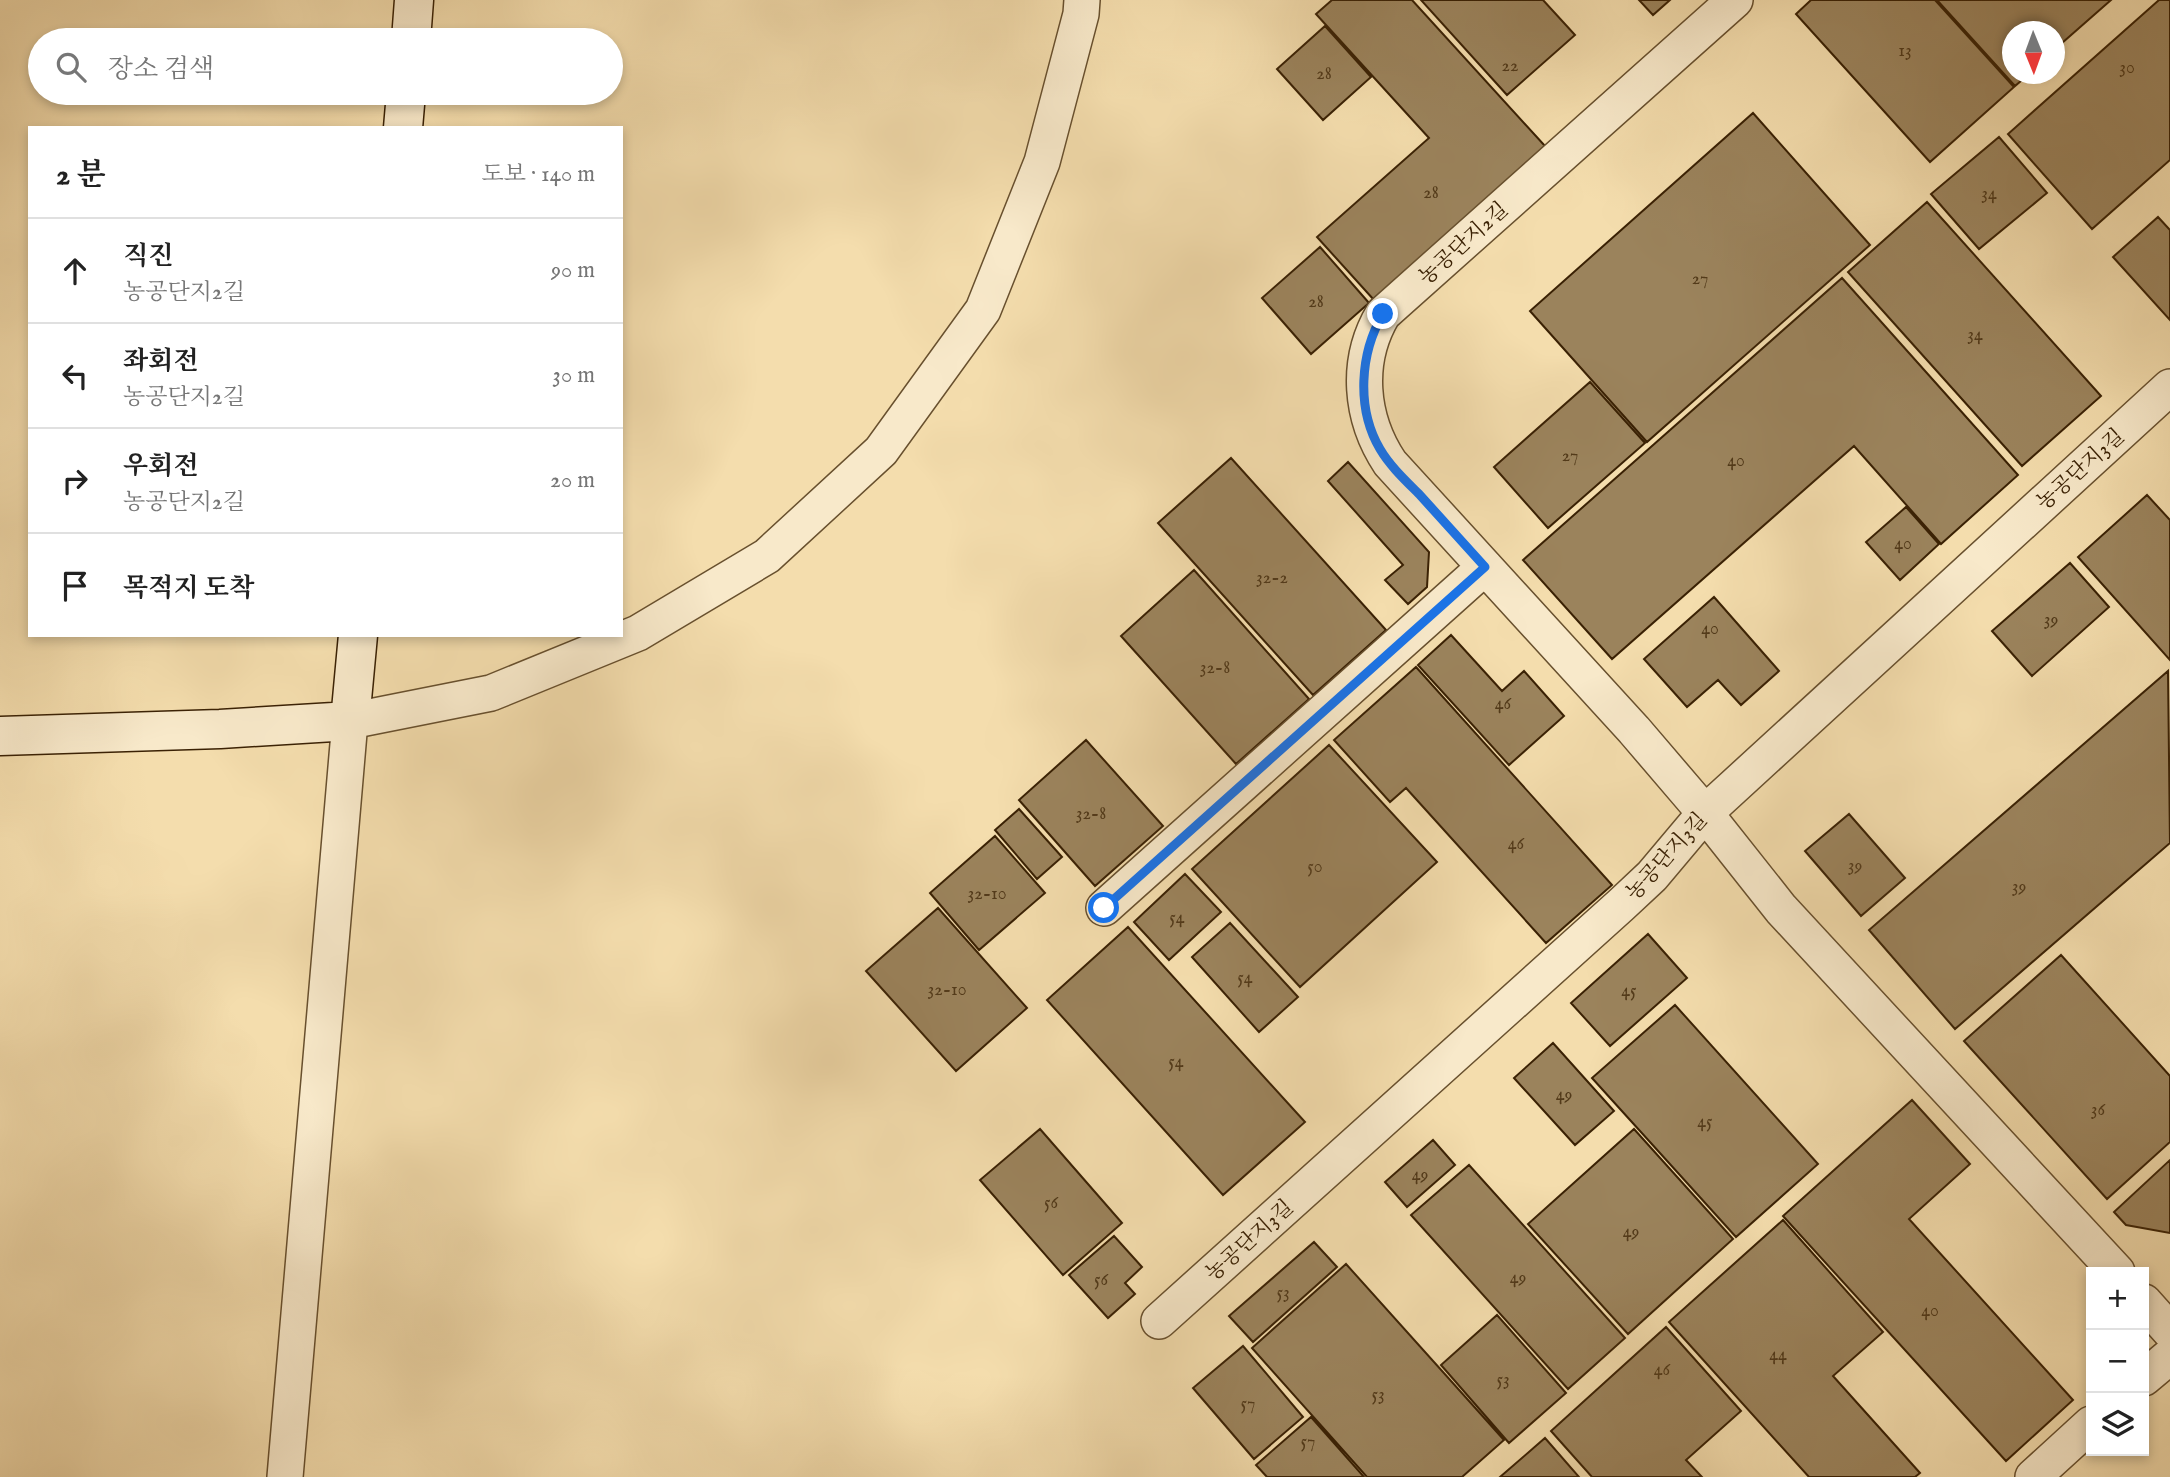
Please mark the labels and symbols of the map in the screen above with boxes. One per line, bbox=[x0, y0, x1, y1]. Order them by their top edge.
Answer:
north arrow bbox=[2002, 21, 2065, 84]
house number: 13 bbox=[1898, 40, 1912, 63]
house number: 22 bbox=[1502, 55, 1518, 78]
house number: 30 bbox=[2119, 57, 2135, 80]
house number: 28 bbox=[1316, 63, 1332, 86]
house number: 28 bbox=[1423, 182, 1439, 205]
house number: 34 bbox=[1981, 183, 1997, 206]
street label: 농공단지2길 bbox=[1414, 197, 1514, 291]
house number: 27 bbox=[1692, 268, 1708, 291]
house number: 28 bbox=[1308, 291, 1324, 314]
route end bbox=[1367, 298, 1398, 329]
house number: 34 bbox=[1967, 324, 1983, 347]
street label: 농공단지3길 bbox=[2031, 424, 2131, 517]
house number: 27 bbox=[1562, 445, 1578, 468]
house number: 40 bbox=[1727, 450, 1745, 473]
house number: 40 bbox=[1894, 533, 1912, 556]
house number: 32-2 bbox=[1256, 567, 1288, 590]
house number: 39 bbox=[2044, 609, 2058, 632]
house number: 40 bbox=[1701, 618, 1719, 641]
house number: 32-8 bbox=[1200, 657, 1230, 680]
house number: 46 bbox=[1495, 693, 1512, 716]
house number: 32-8 bbox=[1076, 803, 1106, 826]
street label: 농공단지3길 bbox=[1621, 807, 1714, 907]
house number: 46 bbox=[1508, 833, 1525, 856]
house number: 39 bbox=[1848, 855, 1862, 878]
house number: 50 bbox=[1307, 856, 1323, 879]
house number: 39 bbox=[2012, 876, 2026, 899]
house number: 32-10 bbox=[968, 883, 1007, 906]
route start bbox=[1088, 892, 1119, 923]
house number: 54 bbox=[1169, 907, 1185, 930]
house number: 54 bbox=[1237, 967, 1253, 990]
house number: 32-10 bbox=[928, 979, 967, 1002]
house number: 45 bbox=[1621, 980, 1637, 1003]
house number: 54 bbox=[1168, 1051, 1184, 1074]
house number: 49 bbox=[1556, 1084, 1572, 1107]
house number: 36 bbox=[2091, 1099, 2106, 1122]
house number: 45 bbox=[1697, 1111, 1713, 1134]
house number: 49 bbox=[1412, 1164, 1428, 1187]
house number: 56 bbox=[1044, 1192, 1058, 1215]
street label: 농공단지3길 bbox=[1200, 1195, 1300, 1288]
house number: 49 bbox=[1623, 1221, 1639, 1244]
house number: 49 bbox=[1510, 1267, 1526, 1290]
house number: 56 bbox=[1094, 1269, 1108, 1292]
house number: 53 bbox=[1276, 1282, 1290, 1305]
house number: 40 bbox=[1921, 1300, 1939, 1323]
house number: 44 bbox=[1769, 1344, 1787, 1367]
house number: 46 bbox=[1654, 1359, 1671, 1382]
house number: 53 bbox=[1496, 1369, 1510, 1392]
house number: 53 bbox=[1371, 1384, 1385, 1407]
house number: 57 bbox=[1241, 1393, 1255, 1416]
house number: 57 bbox=[1301, 1431, 1315, 1454]

